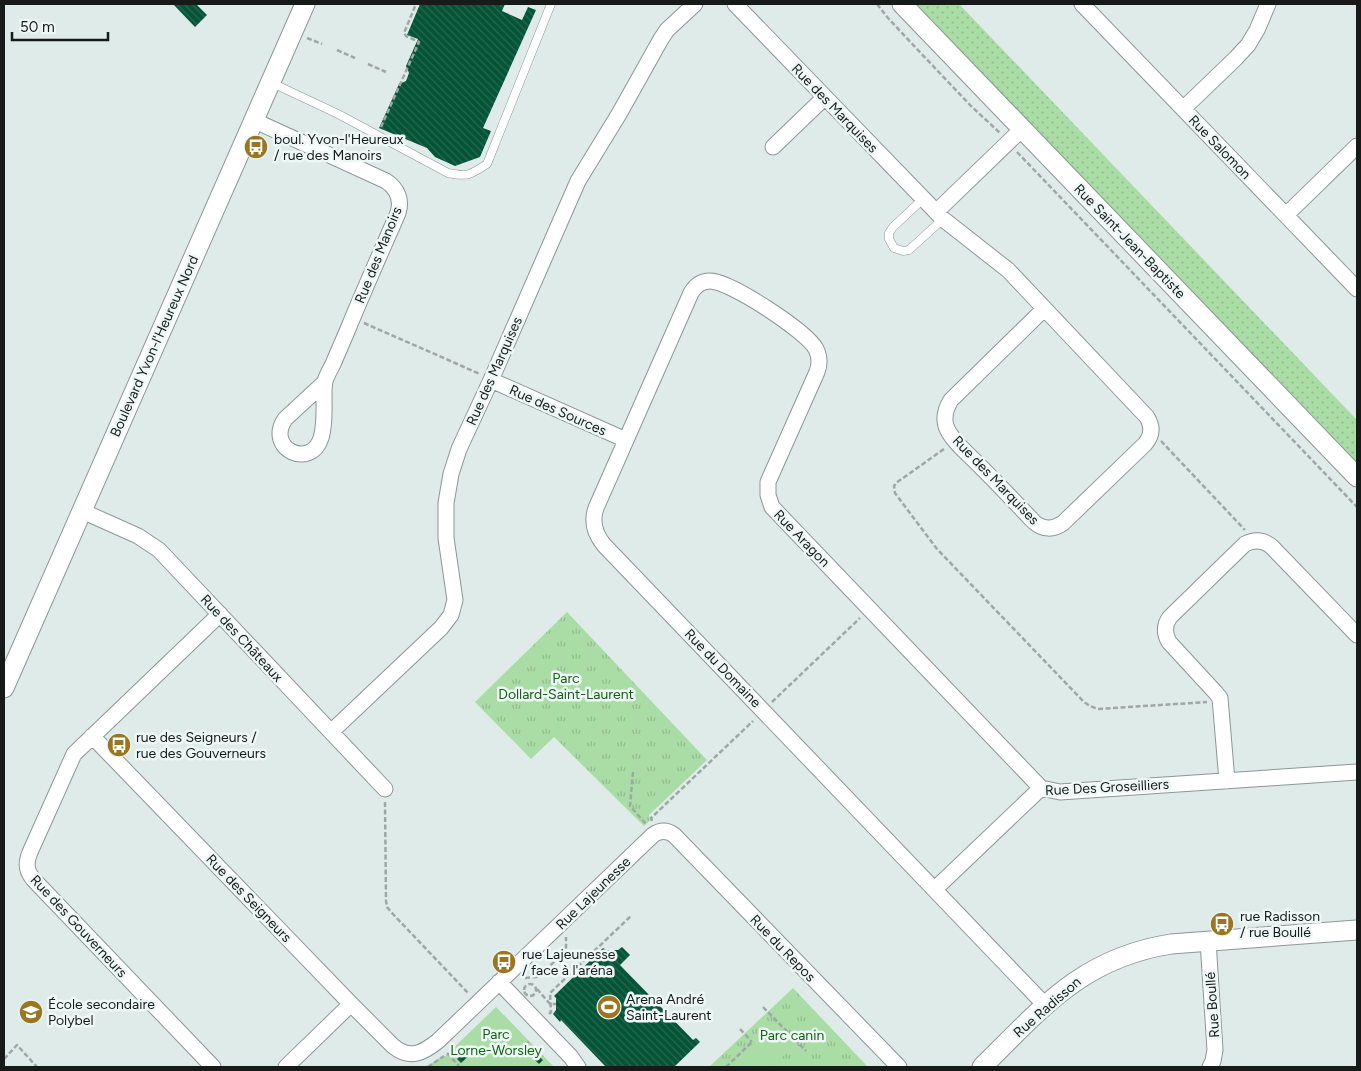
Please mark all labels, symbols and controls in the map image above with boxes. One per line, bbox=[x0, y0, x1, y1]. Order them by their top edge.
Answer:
scale bar bbox=[12, 10, 109, 42]
text: 50 m bbox=[20, 18, 55, 36]
street label: Rue des Marquises bbox=[788, 60, 881, 156]
street label: Rue Salomon bbox=[1185, 112, 1255, 183]
place label: boul. Yvon-l'Heureux / rue des Manoirs bbox=[274, 131, 404, 164]
bus stop icon: boul. Yvon-l'Heureux / rue des Manoirs bbox=[243, 134, 269, 160]
street label: Rue Saint-Jean-Baptiste bbox=[1070, 180, 1189, 303]
street label: Rue des Manoirs bbox=[351, 204, 406, 306]
street label: Boulevard Yvon-l'Heureux Nord bbox=[107, 253, 202, 440]
street label: Rue des Marquises bbox=[463, 314, 526, 428]
street label: Rue des Sources bbox=[507, 381, 609, 439]
street label: Rue des Marquises bbox=[949, 432, 1042, 528]
street label: Rue Aragon bbox=[770, 506, 833, 571]
street label: Rue des Châteaux bbox=[197, 591, 287, 686]
street label: Rue du Domaine bbox=[681, 626, 765, 711]
park label: Parc Dollard-Saint-Laurent bbox=[498, 670, 634, 703]
place label: rue des Seigneurs / rue des Gouverneurs bbox=[136, 729, 266, 762]
bus stop icon: rue des Seigneurs / rue des Gouverneurs bbox=[106, 732, 132, 758]
street label: Rue Des Groseilliers bbox=[1045, 776, 1169, 799]
street label: Rue des Seigneurs bbox=[202, 851, 295, 946]
street label: Rue Lajeunesse bbox=[552, 853, 635, 933]
street label: Rue des Gouverneurs bbox=[27, 872, 131, 981]
place label: rue Radisson / rue Boullé bbox=[1240, 908, 1320, 941]
street label: Rue du Repos bbox=[746, 911, 819, 985]
bus stop icon: rue Radisson / rue Boullé bbox=[1209, 911, 1235, 937]
place label: rue Lajeunesse / face à l'aréna bbox=[522, 946, 616, 979]
bus stop icon: rue Lajeunesse / face à l'aréna bbox=[491, 949, 517, 975]
street label: Rue Boullé bbox=[1202, 971, 1223, 1038]
street label: Rue Radisson bbox=[1010, 973, 1085, 1041]
place label: Arena André Saint-Laurent bbox=[626, 991, 712, 1024]
sports icon: Arena André Saint-Laurent bbox=[596, 994, 622, 1020]
place label: École secondaire Polybel bbox=[48, 996, 155, 1029]
school or university icon: École secondaire Polybel bbox=[18, 999, 44, 1025]
park label: Parc Lorne-Worsley bbox=[450, 1026, 542, 1059]
park label: Parc canin bbox=[760, 1027, 824, 1044]

